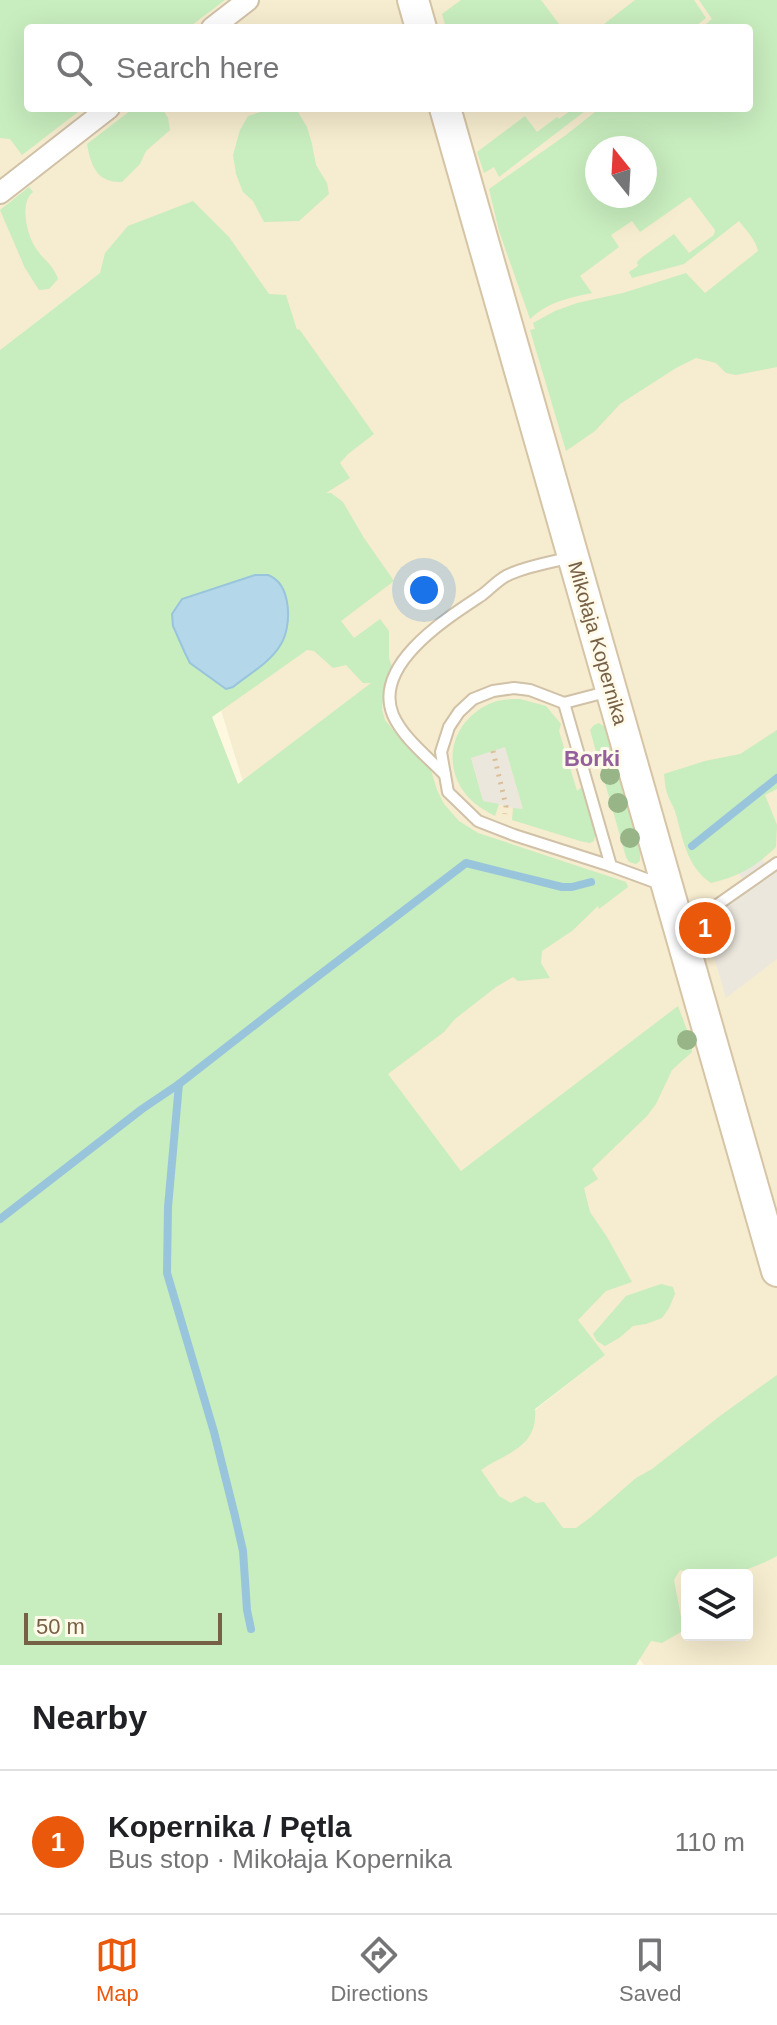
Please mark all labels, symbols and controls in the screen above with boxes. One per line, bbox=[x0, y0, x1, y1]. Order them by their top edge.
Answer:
search box bbox=[24, 24, 753, 112]
icon: search bbox=[52, 46, 96, 90]
text: Search here bbox=[116, 51, 279, 84]
north arrow bbox=[585, 136, 657, 208]
street label: Mikołaja Kopernika bbox=[564, 559, 632, 728]
your location bbox=[404, 570, 444, 610]
district label: Borki bbox=[564, 746, 620, 771]
pin: 1 bbox=[679, 898, 731, 958]
map controls bbox=[681, 1569, 753, 1641]
button: layers bbox=[681, 1569, 753, 1641]
scale bar bbox=[24, 1609, 222, 1645]
text: 50 m bbox=[36, 1614, 85, 1639]
text: Nearby bbox=[32, 1698, 147, 1736]
text: Kopernika / Pętla bbox=[108, 1810, 351, 1843]
text: 1 bbox=[51, 1827, 65, 1857]
text: 110 m bbox=[675, 1827, 745, 1857]
text: Bus stop · Mikołaja Kopernika bbox=[108, 1844, 452, 1874]
tab: Map bbox=[95, 1933, 139, 2007]
tab: Directions bbox=[330, 1933, 428, 2007]
tab: Saved bbox=[619, 1933, 682, 2007]

